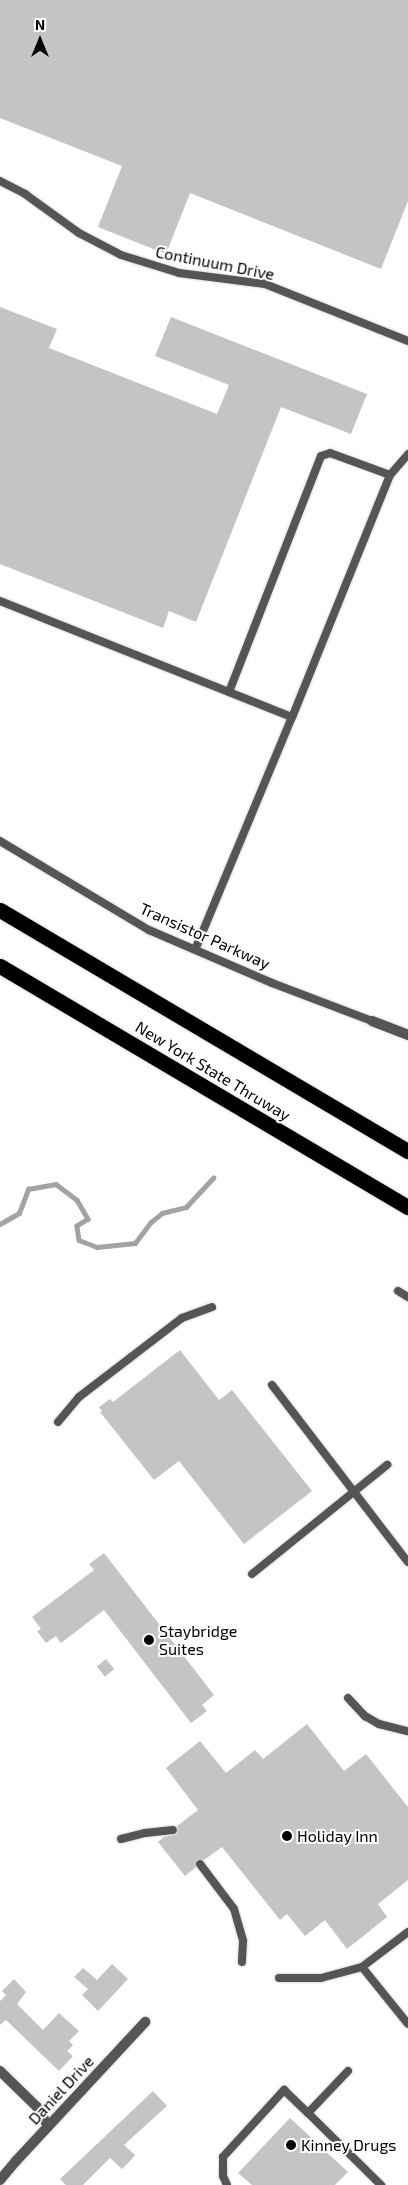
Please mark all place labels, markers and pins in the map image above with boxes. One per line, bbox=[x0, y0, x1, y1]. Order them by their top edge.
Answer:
place label: Staybridge Suites bbox=[159, 1621, 237, 1659]
marker: Staybridge Suites bbox=[143, 1634, 155, 1646]
place label: Holiday Inn bbox=[297, 1826, 378, 1846]
marker: Holiday Inn bbox=[281, 1830, 293, 1842]
place label: Kinney Drugs bbox=[301, 2135, 397, 2155]
marker: Kinney Drugs bbox=[285, 2139, 297, 2151]

